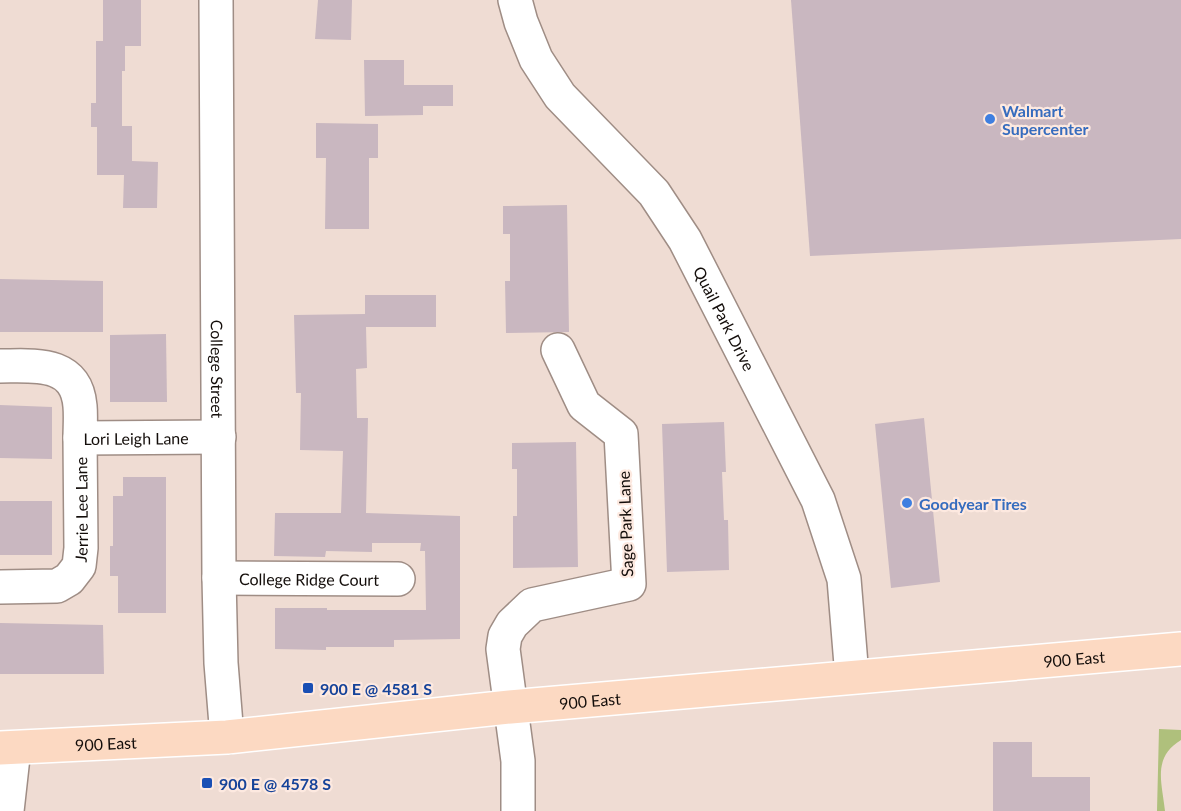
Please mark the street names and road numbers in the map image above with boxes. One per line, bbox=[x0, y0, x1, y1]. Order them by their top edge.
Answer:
street label: Quail Park Drive bbox=[690, 263, 760, 374]
street label: College Street bbox=[208, 320, 228, 419]
street label: Lori Leigh Lane bbox=[83, 428, 189, 447]
street label: Jerrie Lee Lane bbox=[70, 457, 91, 563]
street label: Sage Park Lane bbox=[614, 471, 636, 577]
street label: College Ridge Court bbox=[239, 569, 379, 588]
street label: 900 East bbox=[1042, 646, 1106, 670]
street label: 900 East bbox=[558, 688, 622, 712]
street label: 900 East bbox=[75, 732, 137, 754]

